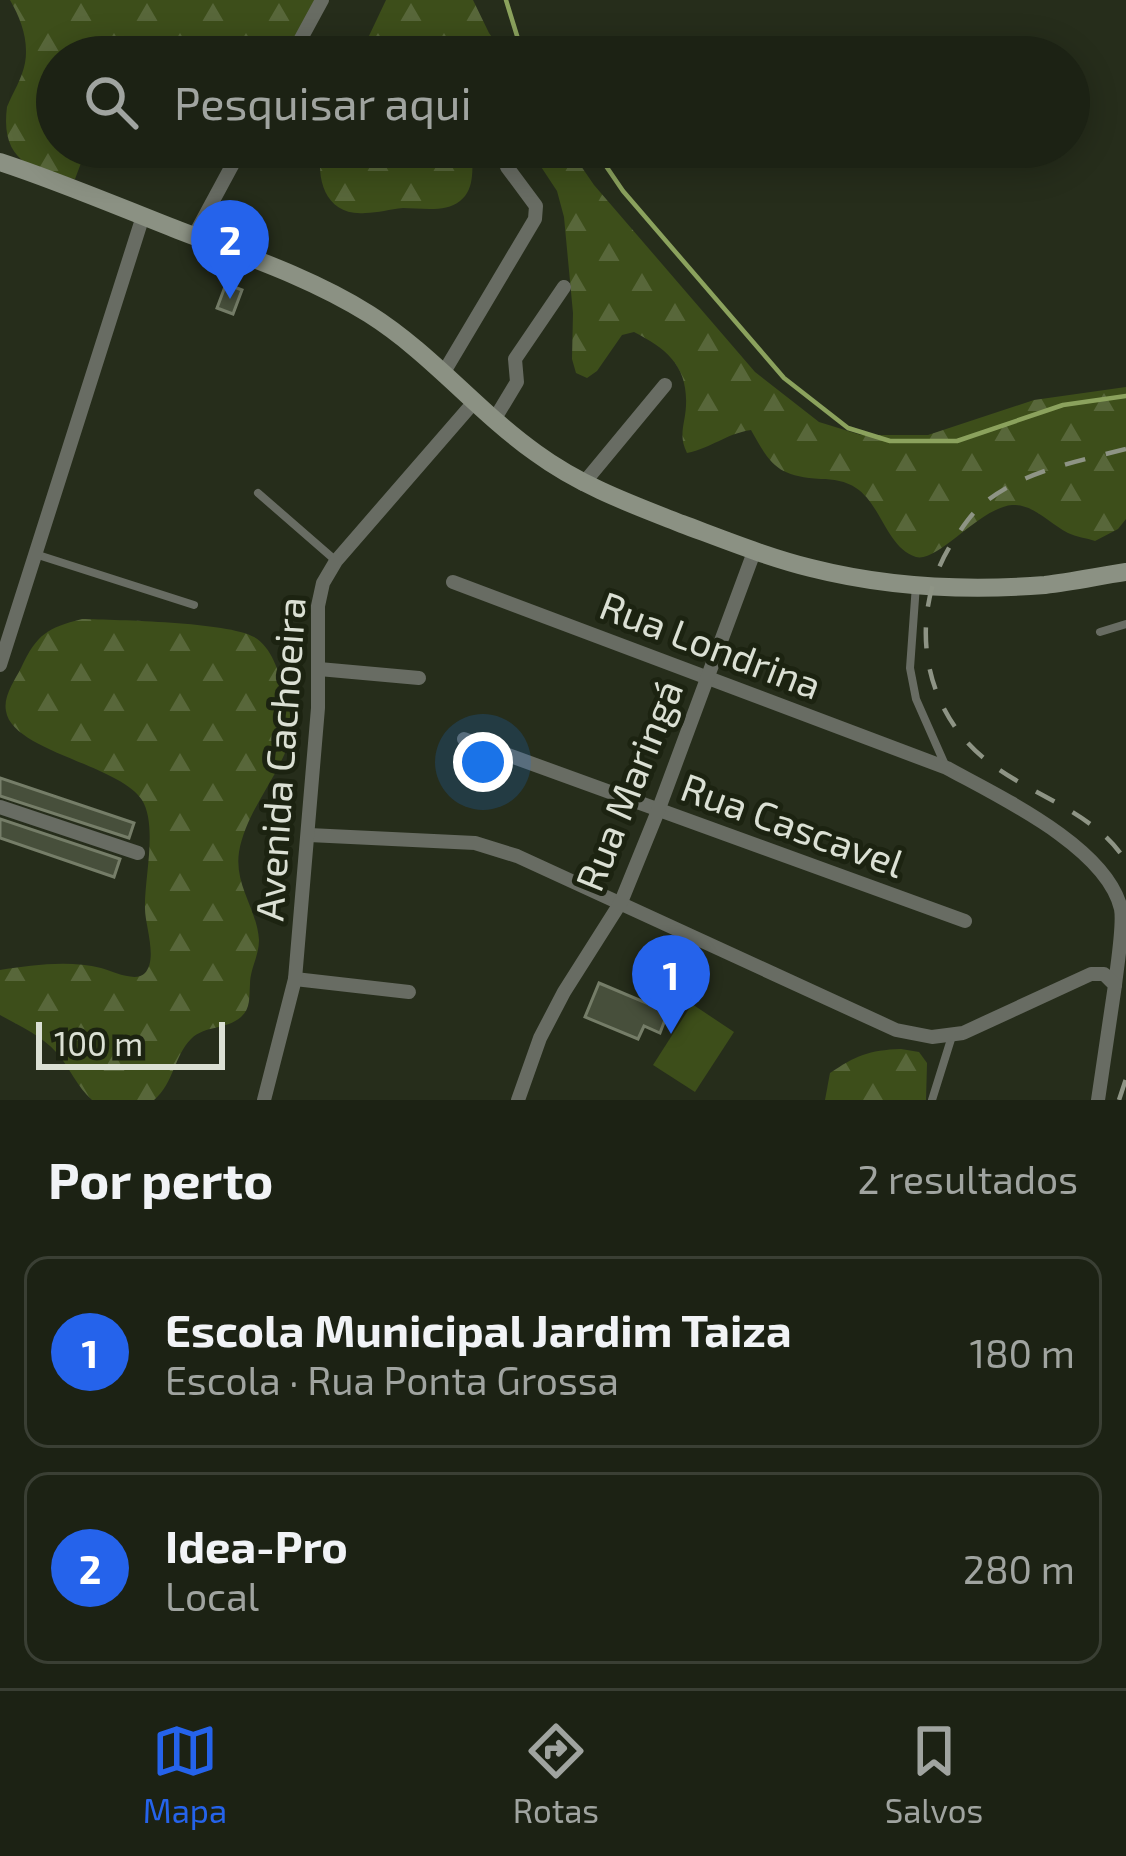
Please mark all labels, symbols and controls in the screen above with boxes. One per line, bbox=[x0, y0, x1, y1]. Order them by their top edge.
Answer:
search box bbox=[36, 36, 1090, 168]
icon: search bbox=[78, 69, 144, 135]
text: Pesquisar aqui bbox=[174, 75, 472, 129]
pin: 2 bbox=[191, 200, 269, 299]
street label: Rua Londrina bbox=[594, 580, 828, 708]
street label: Avenida Cachoeira bbox=[244, 595, 314, 923]
street label: Rua Maringá bbox=[564, 673, 692, 897]
your location bbox=[453, 732, 513, 792]
street label: Rua Cascavel bbox=[675, 762, 911, 886]
pin: 1 bbox=[632, 935, 710, 1034]
scale bar bbox=[36, 1016, 225, 1069]
text: 100 m bbox=[54, 1023, 143, 1063]
text: Por perto bbox=[48, 1148, 273, 1209]
text: 2 resultados bbox=[857, 1155, 1078, 1202]
text: Escola Municipal Jardim Taiza bbox=[165, 1302, 792, 1356]
text: 1 bbox=[82, 1329, 98, 1376]
text: 180 m bbox=[969, 1329, 1075, 1376]
text: Escola · Rua Ponta Grossa bbox=[165, 1356, 619, 1403]
text: Idea-Pro bbox=[165, 1518, 348, 1572]
text: 2 bbox=[79, 1545, 101, 1592]
text: 280 m bbox=[963, 1545, 1075, 1592]
text: Local bbox=[165, 1572, 259, 1619]
tab: Mapa bbox=[143, 1718, 227, 1830]
tab: Rotas bbox=[513, 1718, 599, 1830]
tab: Salvos bbox=[885, 1718, 983, 1830]

